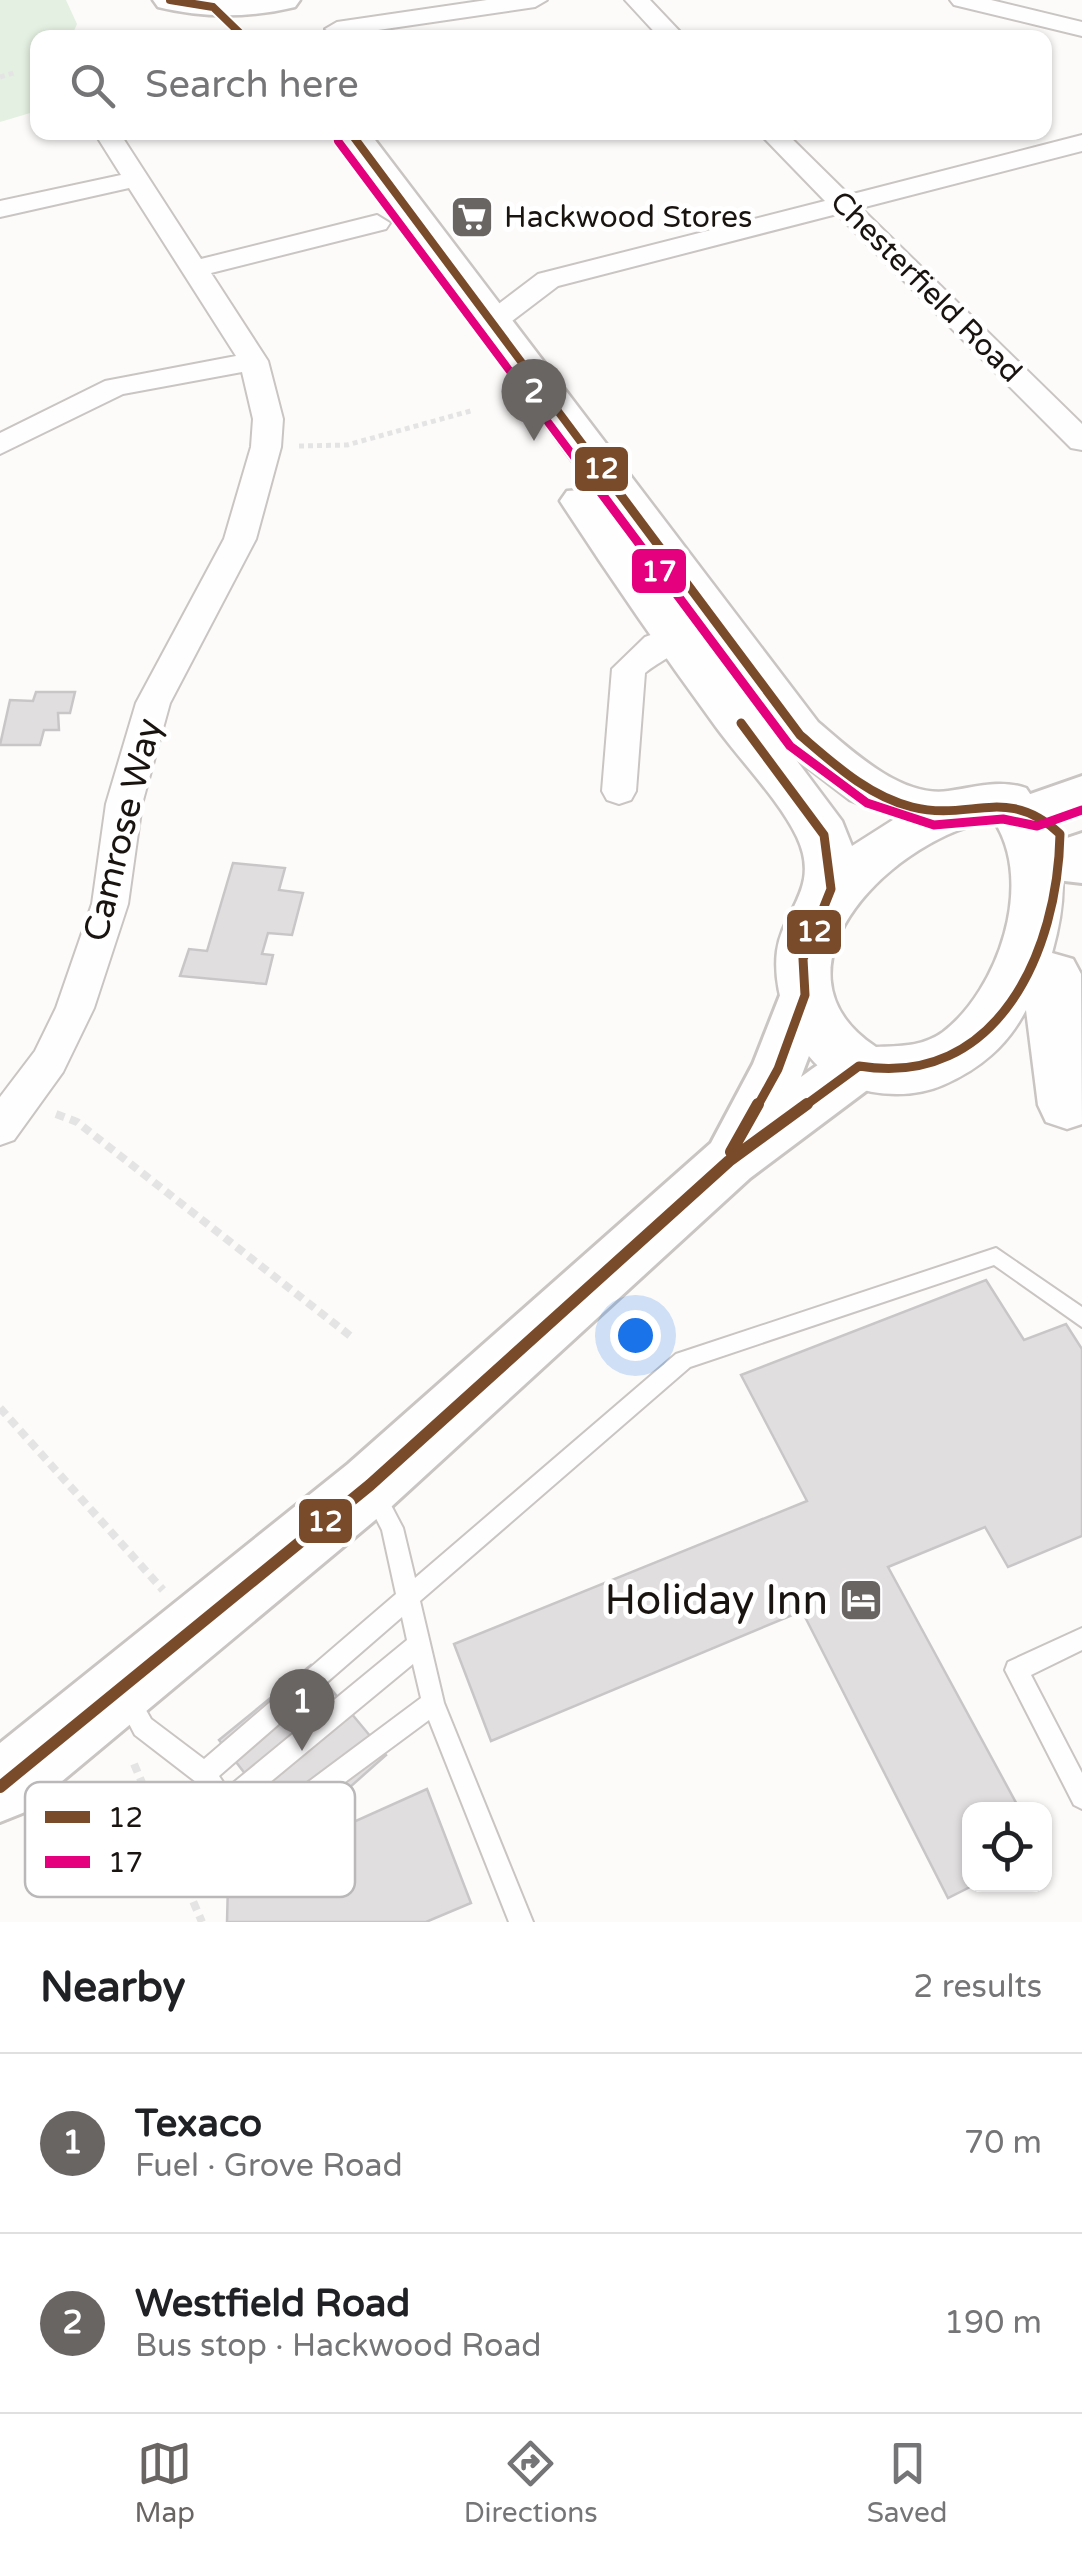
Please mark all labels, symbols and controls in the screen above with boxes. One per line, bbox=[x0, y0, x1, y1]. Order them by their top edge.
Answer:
search box bbox=[30, 30, 1052, 140]
icon: search bbox=[65, 58, 120, 113]
text: Search here bbox=[145, 62, 359, 108]
street label: Chesterfield Road bbox=[822, 183, 1030, 391]
supermarket icon: Hackwood Stores bbox=[449, 194, 495, 240]
place label: Hackwood Stores bbox=[504, 199, 752, 236]
pin: 2 bbox=[502, 358, 566, 441]
line badge: 12 bbox=[573, 445, 630, 493]
text: 12 bbox=[583, 452, 619, 486]
line badge: 17 bbox=[630, 547, 688, 595]
text: 17 bbox=[641, 555, 677, 589]
street label: Camrose Way bbox=[75, 714, 171, 946]
line badge: 12 bbox=[785, 908, 843, 956]
text: 12 bbox=[796, 915, 832, 949]
your location bbox=[610, 1310, 661, 1361]
line badge: 12 bbox=[297, 1497, 354, 1545]
text: 12 bbox=[307, 1505, 343, 1539]
place label: Holiday Inn bbox=[605, 1575, 828, 1626]
hotel icon: Holiday Inn bbox=[838, 1577, 884, 1623]
pin: 1 bbox=[270, 1668, 334, 1751]
legend bbox=[25, 1782, 355, 1897]
text: 12 bbox=[108, 1801, 143, 1835]
map controls bbox=[962, 1802, 1052, 1892]
button: locate bbox=[962, 1802, 1052, 1892]
text: 17 bbox=[108, 1846, 143, 1880]
text: Nearby bbox=[40, 1962, 185, 2013]
text: 2 results bbox=[913, 1968, 1042, 2006]
text: Texaco bbox=[135, 2101, 262, 2147]
text: 1 bbox=[62, 2124, 83, 2162]
text: 70 m bbox=[964, 2124, 1042, 2162]
text: Fuel · Grove Road bbox=[135, 2147, 403, 2185]
text: Westfield Road bbox=[135, 2281, 410, 2327]
text: 2 bbox=[62, 2304, 83, 2342]
text: 190 m bbox=[944, 2304, 1042, 2342]
text: Bus stop · Hackwood Road bbox=[135, 2327, 542, 2365]
tab: Map bbox=[134, 2436, 195, 2530]
tab: Directions bbox=[464, 2436, 598, 2530]
tab: Saved bbox=[867, 2436, 948, 2530]

